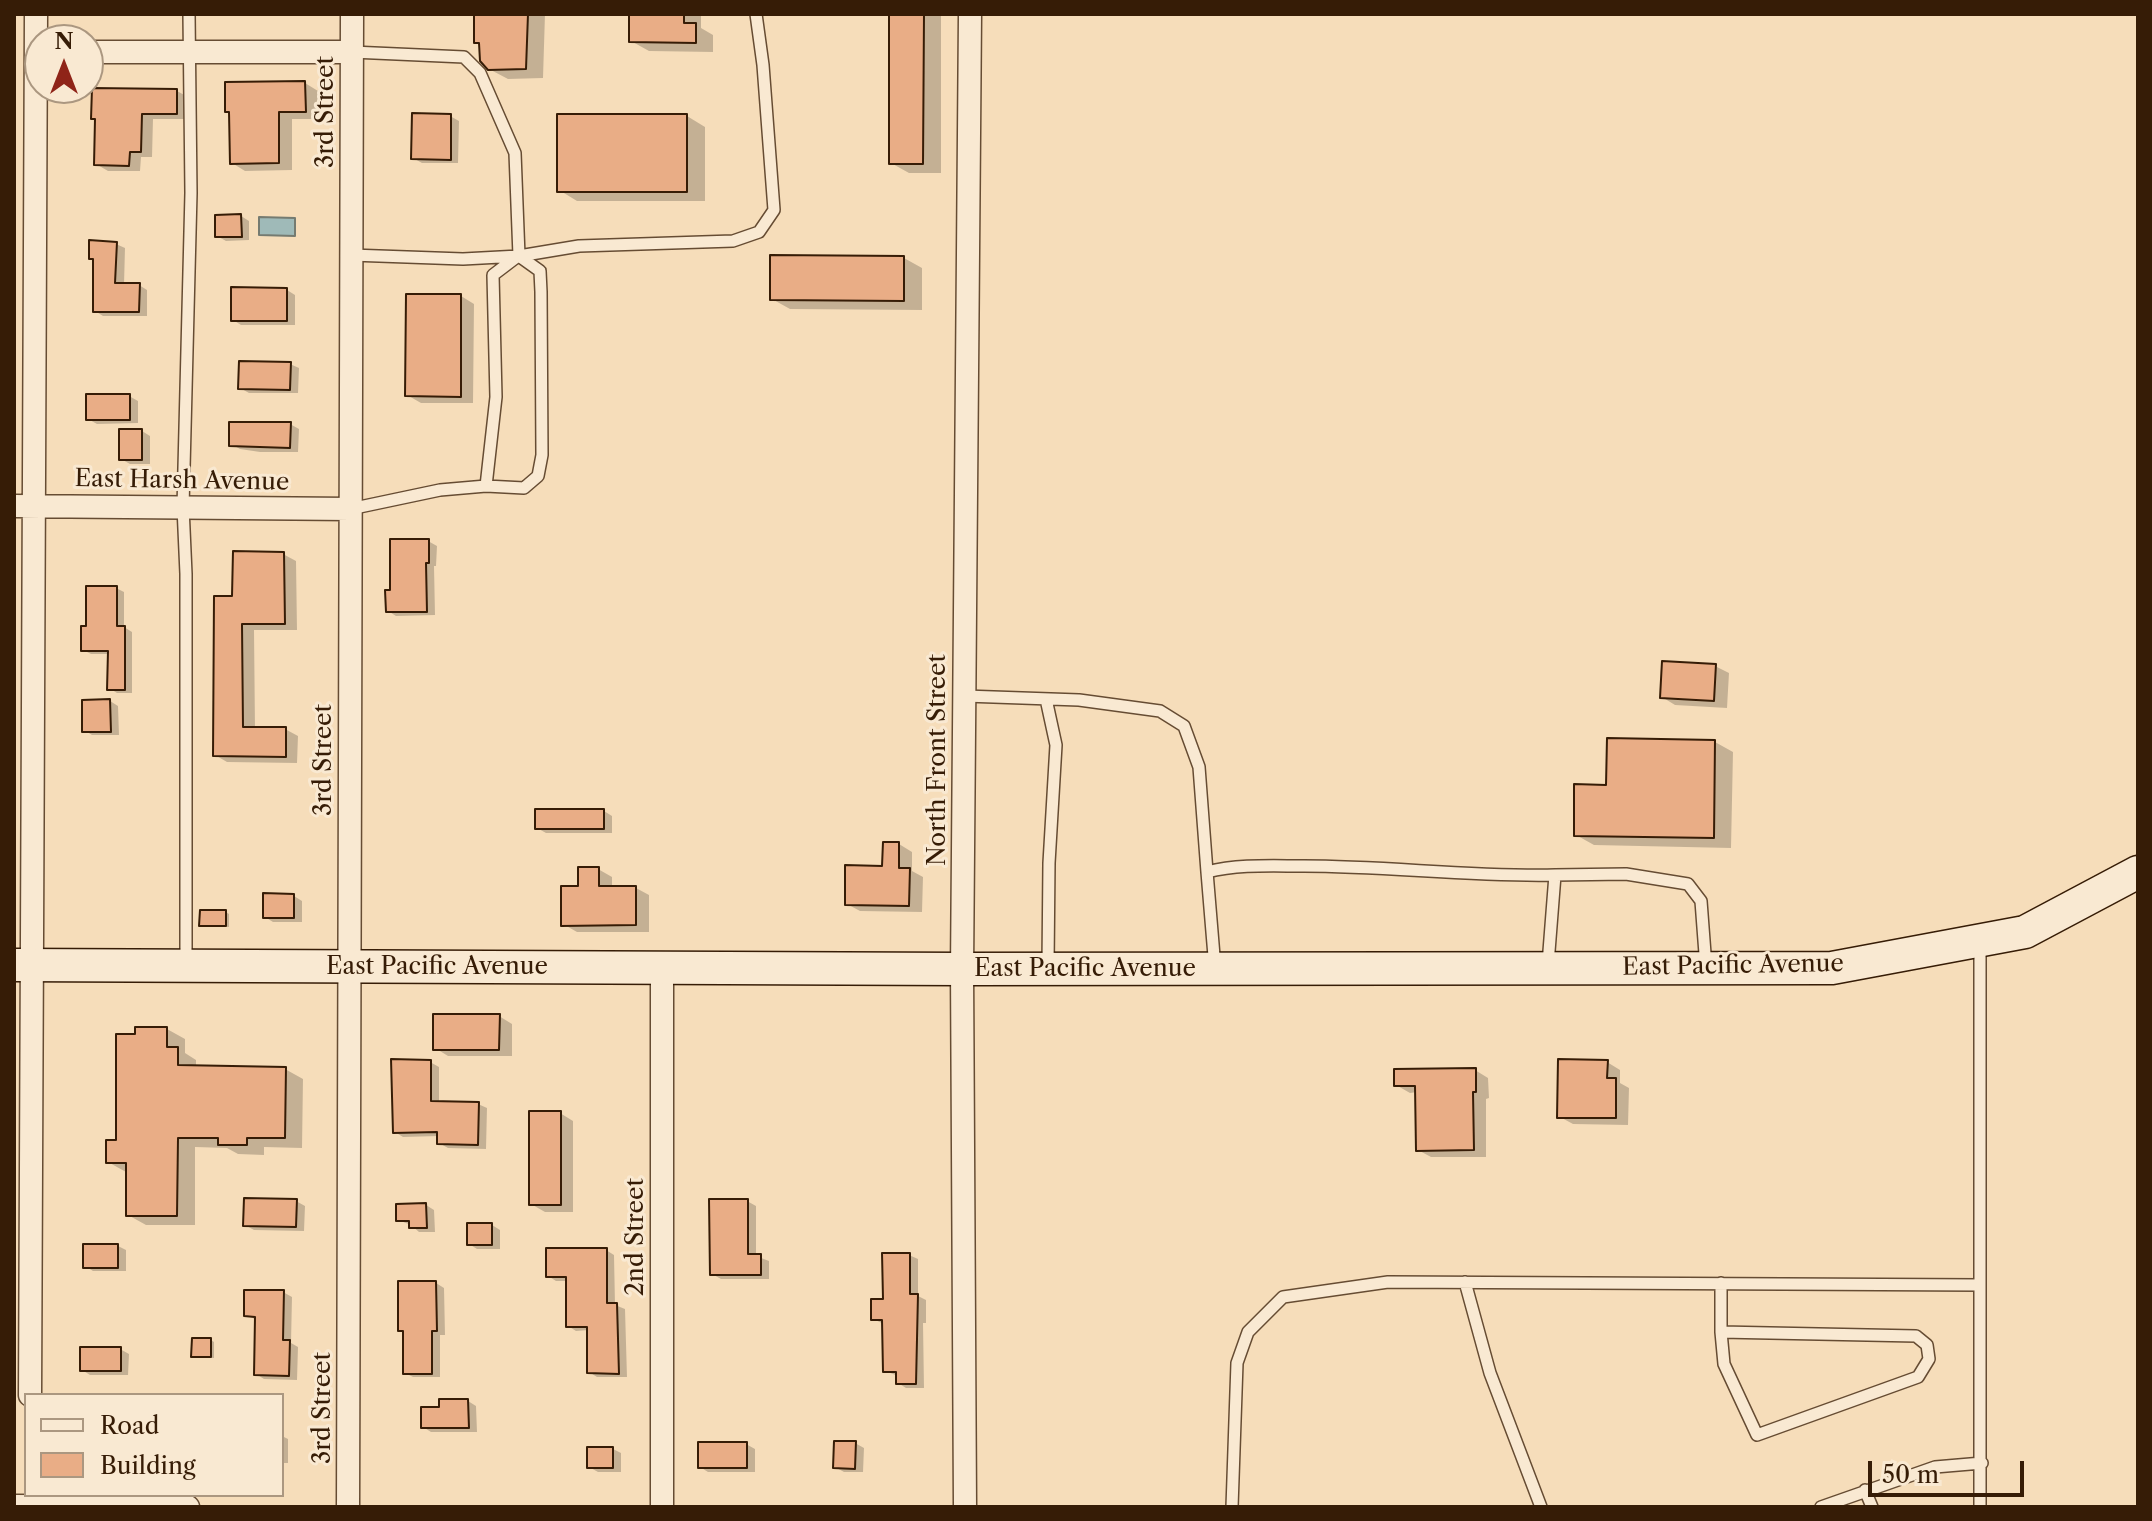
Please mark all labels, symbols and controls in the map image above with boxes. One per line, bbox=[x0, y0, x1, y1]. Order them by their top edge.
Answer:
north arrow bbox=[24, 24, 104, 104]
text: N bbox=[54, 28, 74, 55]
street label: 3rd Street bbox=[312, 56, 340, 168]
street label: East Harsh Avenue bbox=[74, 465, 290, 497]
street label: North Front Street bbox=[924, 654, 952, 866]
street label: 3rd Street bbox=[310, 704, 338, 816]
street label: East Pacific Avenue bbox=[1622, 950, 1844, 982]
street label: East Pacific Avenue bbox=[326, 953, 548, 981]
street label: East Pacific Avenue bbox=[974, 955, 1196, 983]
street label: 2nd Street bbox=[622, 1178, 650, 1296]
street label: 3rd Street bbox=[309, 1352, 337, 1464]
legend bbox=[24, 1393, 284, 1497]
text: Road bbox=[100, 1411, 159, 1440]
scale bar bbox=[1872, 1445, 2028, 1495]
text: Building bbox=[100, 1451, 196, 1480]
text: 50 m bbox=[1882, 1460, 1939, 1489]

